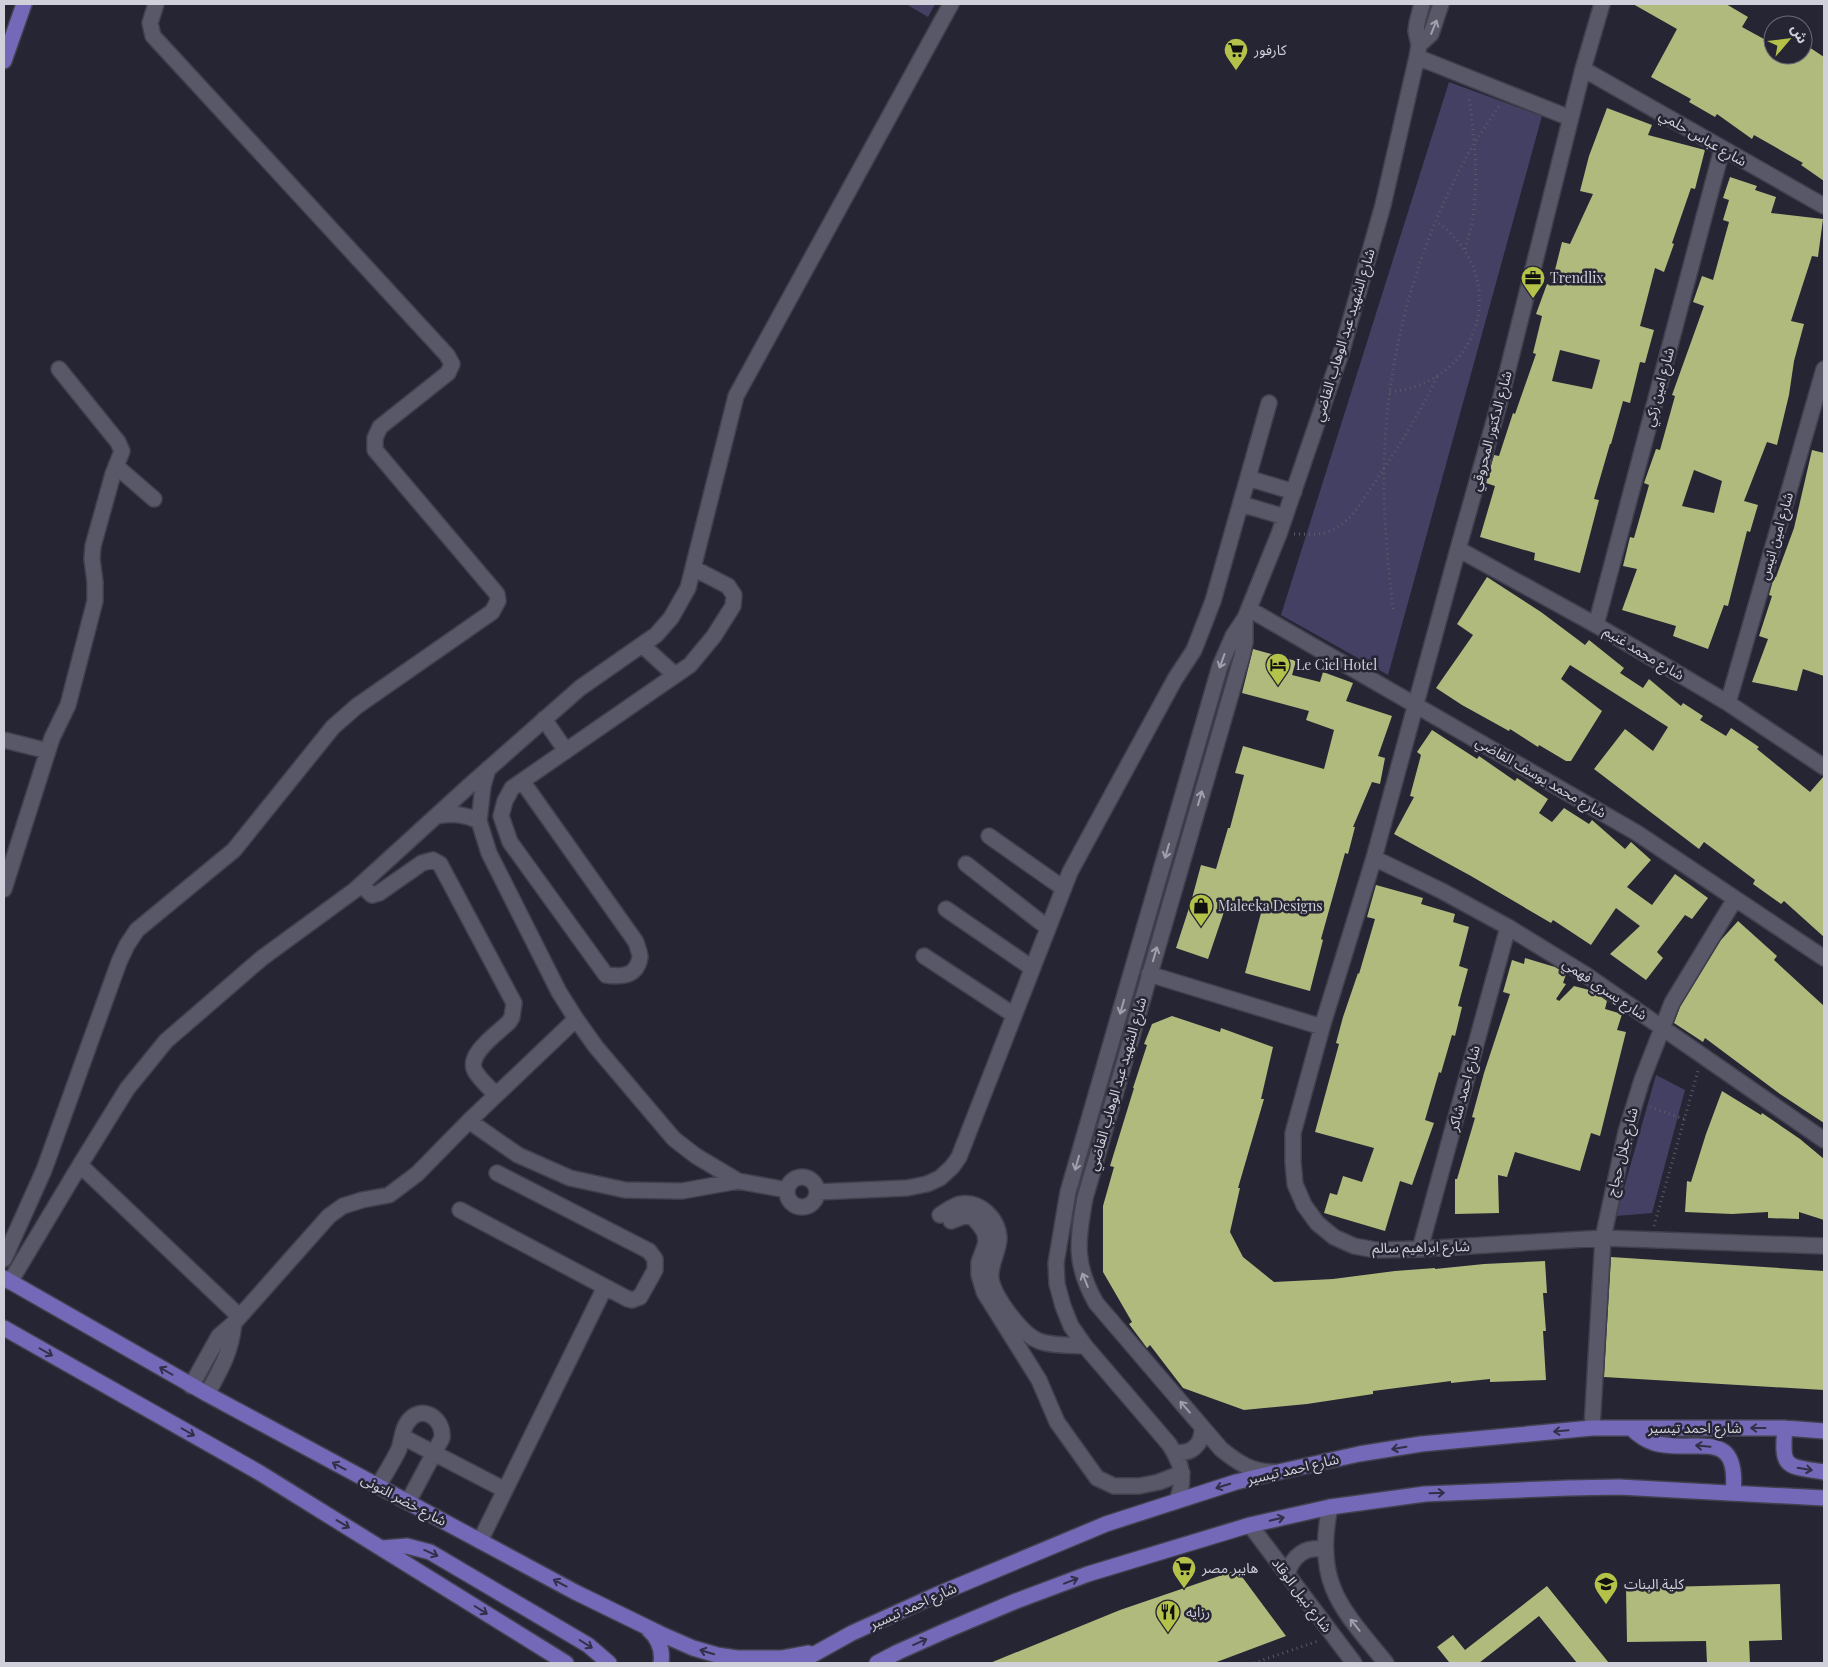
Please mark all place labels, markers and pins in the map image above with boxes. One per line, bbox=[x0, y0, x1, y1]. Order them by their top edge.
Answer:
supermarket icon: كارفور bbox=[1223, 37, 1249, 71]
place label: كارفور bbox=[1253, 40, 1287, 59]
office icon: Trendlix bbox=[1520, 265, 1546, 299]
place label: Trendlix bbox=[1550, 268, 1604, 287]
hotel icon: Le Ciel Hotel bbox=[1265, 652, 1291, 686]
place label: Le Ciel Hotel bbox=[1296, 655, 1377, 674]
shop icon: Maleeka Designs bbox=[1188, 893, 1214, 927]
place label: Maleeka Designs bbox=[1218, 896, 1323, 915]
supermarket icon: هايبر مصر bbox=[1171, 1555, 1197, 1589]
place label: هايبر مصر bbox=[1201, 1558, 1258, 1577]
school or university icon: كلية البنات bbox=[1593, 1571, 1619, 1605]
place label: كلية البنات bbox=[1624, 1574, 1684, 1593]
restaurant icon: رزايه bbox=[1155, 1599, 1181, 1633]
place label: رزايه bbox=[1186, 1602, 1210, 1621]

